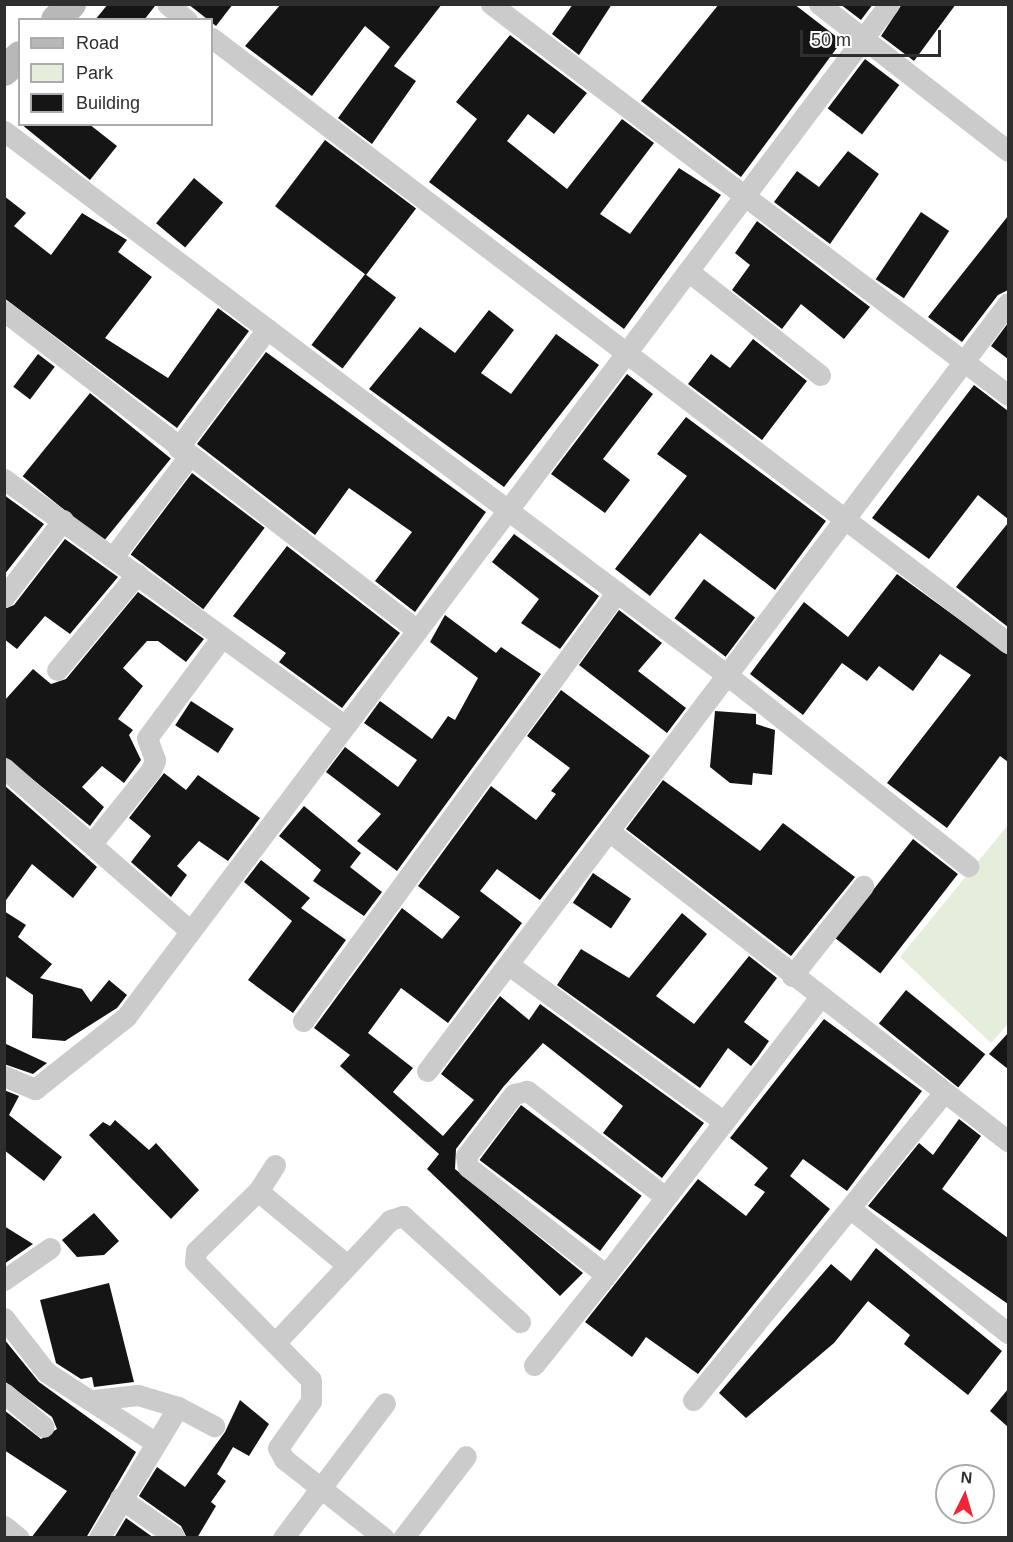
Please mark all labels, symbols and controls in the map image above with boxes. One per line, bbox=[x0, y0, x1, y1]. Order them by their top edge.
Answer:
legend bbox=[18, 18, 213, 126]
scale bar bbox=[803, 18, 944, 56]
text: 50 m bbox=[811, 30, 851, 50]
text: Road bbox=[76, 33, 119, 53]
text: Park bbox=[76, 63, 113, 83]
text: Building bbox=[76, 93, 140, 113]
north arrow bbox=[935, 1464, 995, 1524]
text: N bbox=[960, 1469, 973, 1487]

